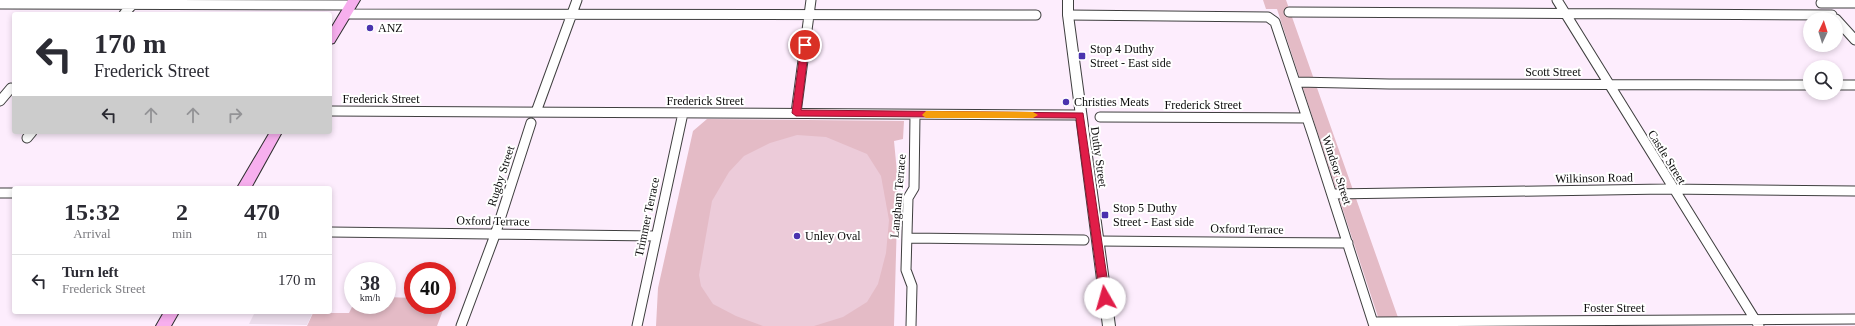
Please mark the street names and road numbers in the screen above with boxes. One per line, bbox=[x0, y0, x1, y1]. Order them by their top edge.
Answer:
street label: Scott Street bbox=[1525, 65, 1581, 79]
street label: Frederick Street bbox=[343, 92, 420, 106]
street label: Frederick Street bbox=[667, 94, 744, 108]
street label: Frederick Street bbox=[1165, 98, 1242, 112]
street label: Duthy Street bbox=[1088, 126, 1110, 189]
street label: Castle Street bbox=[1645, 127, 1689, 187]
street label: Windsor Street bbox=[1319, 134, 1355, 207]
street label: Rugby Street bbox=[485, 143, 518, 208]
street label: Langham Terrace bbox=[887, 154, 909, 238]
street label: Wilkinson Road bbox=[1555, 170, 1633, 186]
street label: Trimmer Terrace bbox=[632, 176, 662, 258]
street label: Oxford Terrace bbox=[456, 213, 530, 229]
street label: Oxford Terrace bbox=[1210, 221, 1284, 237]
street label: Foster Street bbox=[1584, 301, 1645, 315]

